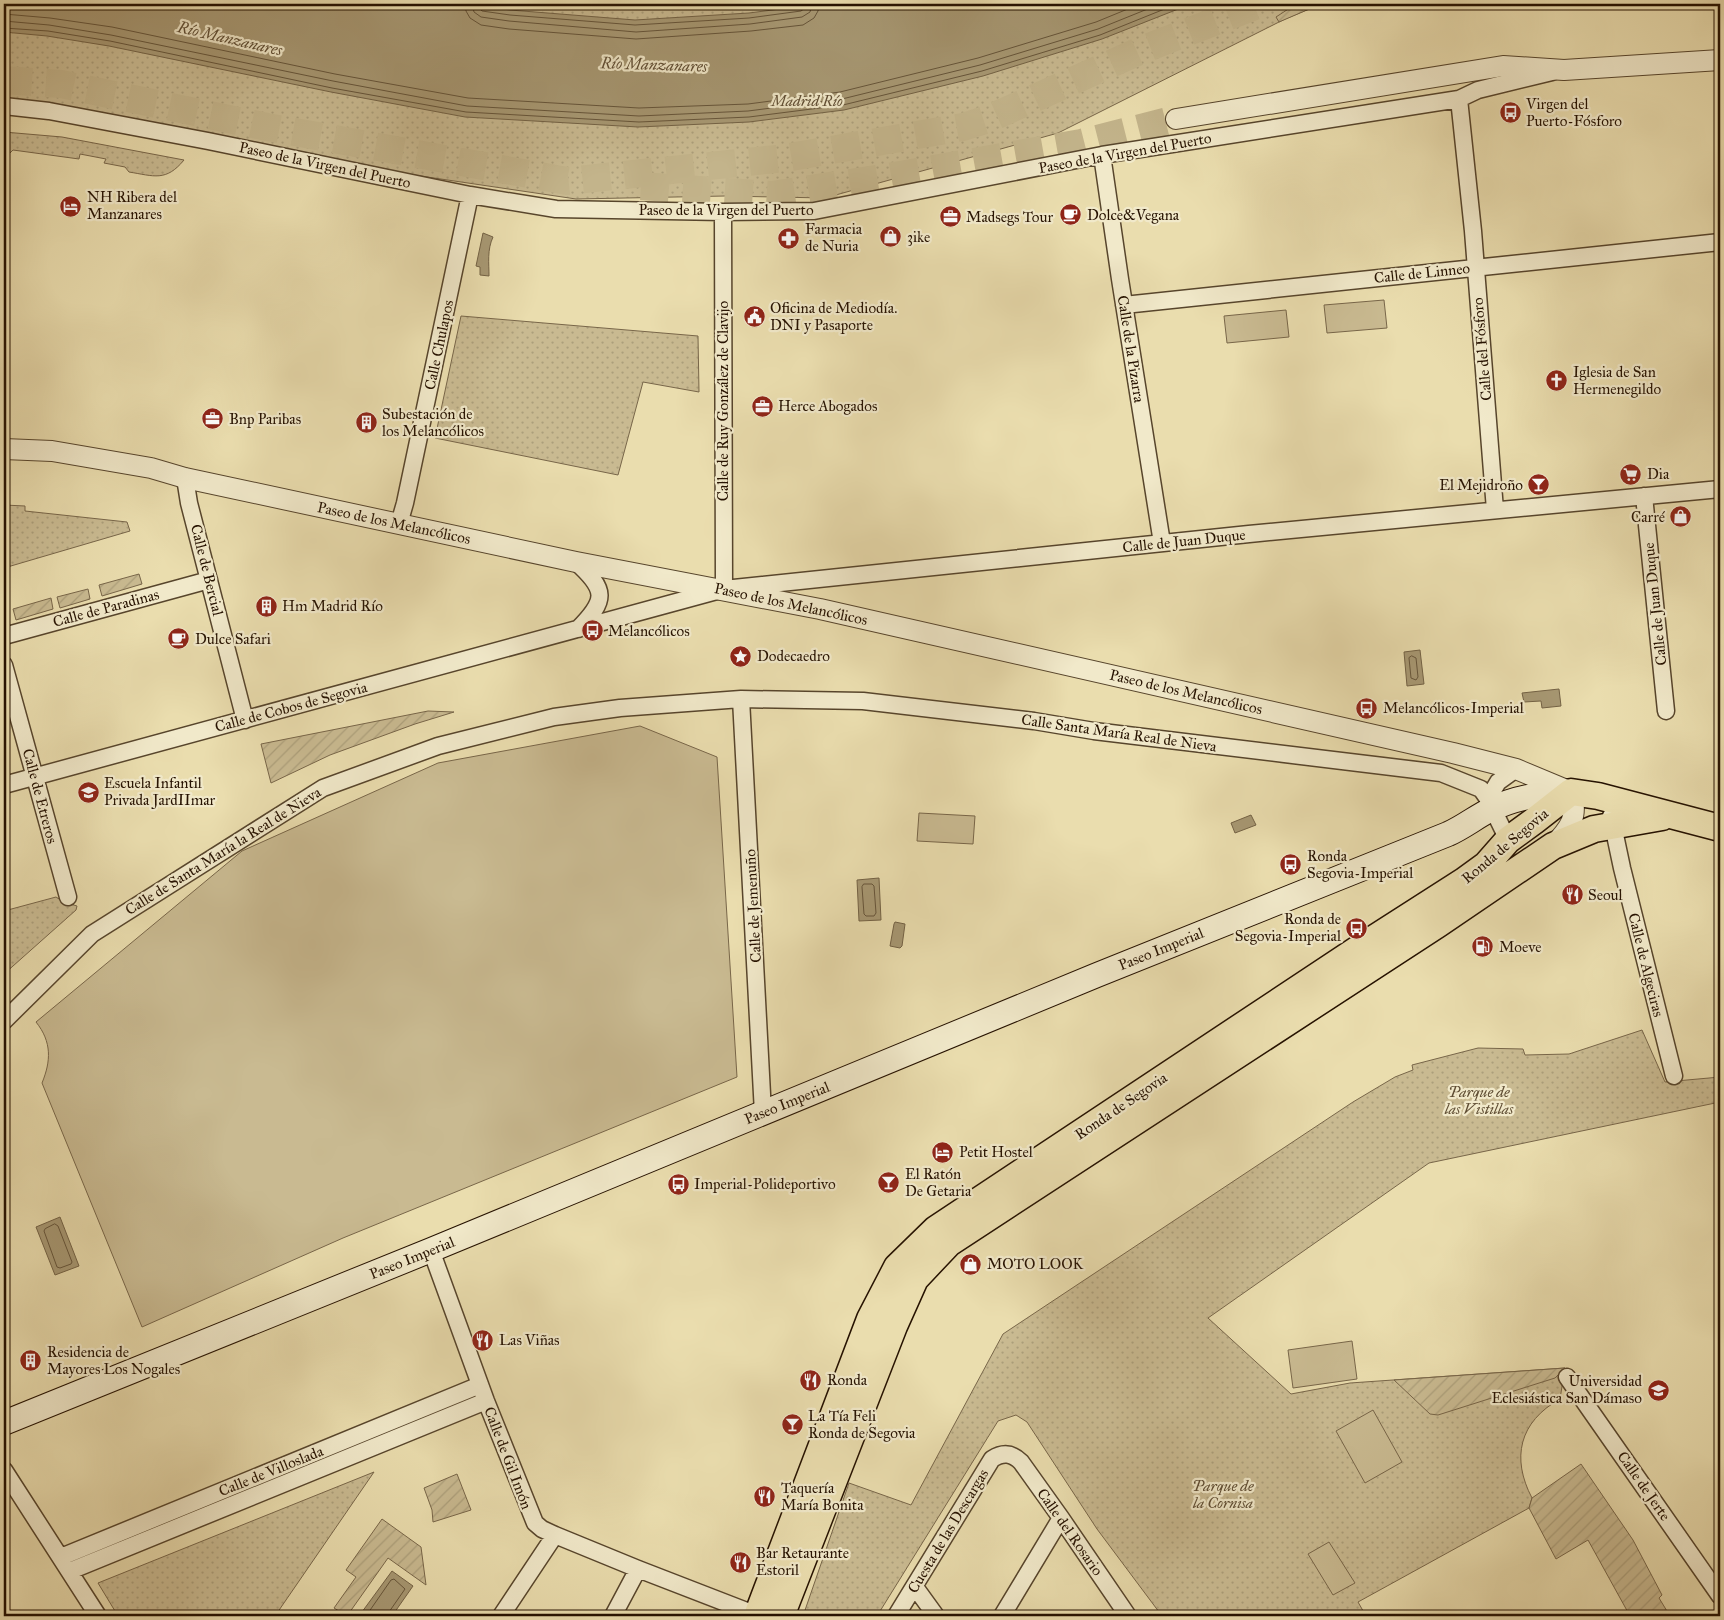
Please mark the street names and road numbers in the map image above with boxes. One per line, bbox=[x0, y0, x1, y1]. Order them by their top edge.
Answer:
street label: Paseo de la Virgen del Puerto bbox=[1037, 129, 1213, 177]
street label: Paseo de la Virgen del Puerto bbox=[237, 138, 413, 192]
street label: Paseo de la Virgen del Puerto bbox=[638, 201, 814, 219]
street label: Calle de Linneo bbox=[1373, 259, 1471, 287]
street label: Calle de la Pizarra bbox=[1114, 294, 1148, 405]
street label: Calle del Fósforo bbox=[1468, 296, 1495, 401]
street label: Calle Chulapos bbox=[421, 298, 457, 392]
street label: Calle de Ruy González de Clavijo bbox=[714, 301, 732, 501]
street label: Paseo de los Melancólicos bbox=[316, 498, 472, 548]
street label: Calle de Bercial bbox=[187, 522, 227, 619]
street label: Calle de Juan Duque bbox=[1122, 526, 1247, 557]
street label: Calle de Juan Duque bbox=[1640, 541, 1671, 666]
street label: Paseo de los Melancólicos bbox=[713, 579, 869, 629]
street label: Calle de Paradinas bbox=[51, 585, 161, 631]
street label: Paseo de los Melancólicos bbox=[1108, 666, 1264, 718]
street label: Calle de Cobos de Segovia bbox=[213, 678, 370, 736]
street label: Calle Santa María Real de Nieva bbox=[1020, 710, 1218, 756]
street label: Calle de Etreros bbox=[19, 747, 61, 845]
street label: Calle de Santa María la Real de Nieva bbox=[122, 783, 325, 919]
street label: Ronda de Segovia bbox=[1458, 804, 1552, 887]
street label: Calle de Jemenuño bbox=[741, 848, 766, 963]
street label: Calle de Algeciras bbox=[1624, 911, 1668, 1019]
street label: Paseo Imperial bbox=[1116, 923, 1207, 974]
street label: Ronda de Segovia bbox=[1071, 1068, 1171, 1144]
street label: Paseo Imperial bbox=[742, 1077, 833, 1128]
street label: Paseo Imperial bbox=[367, 1232, 458, 1283]
street label: Calle de Gil Imón bbox=[480, 1404, 536, 1512]
street label: Calle de Villoslada bbox=[216, 1442, 326, 1500]
street label: Calle de Jerte bbox=[1613, 1448, 1674, 1525]
street label: Cuesta de las Descargas bbox=[904, 1466, 992, 1596]
street label: Calle del Rosario bbox=[1033, 1485, 1107, 1579]

